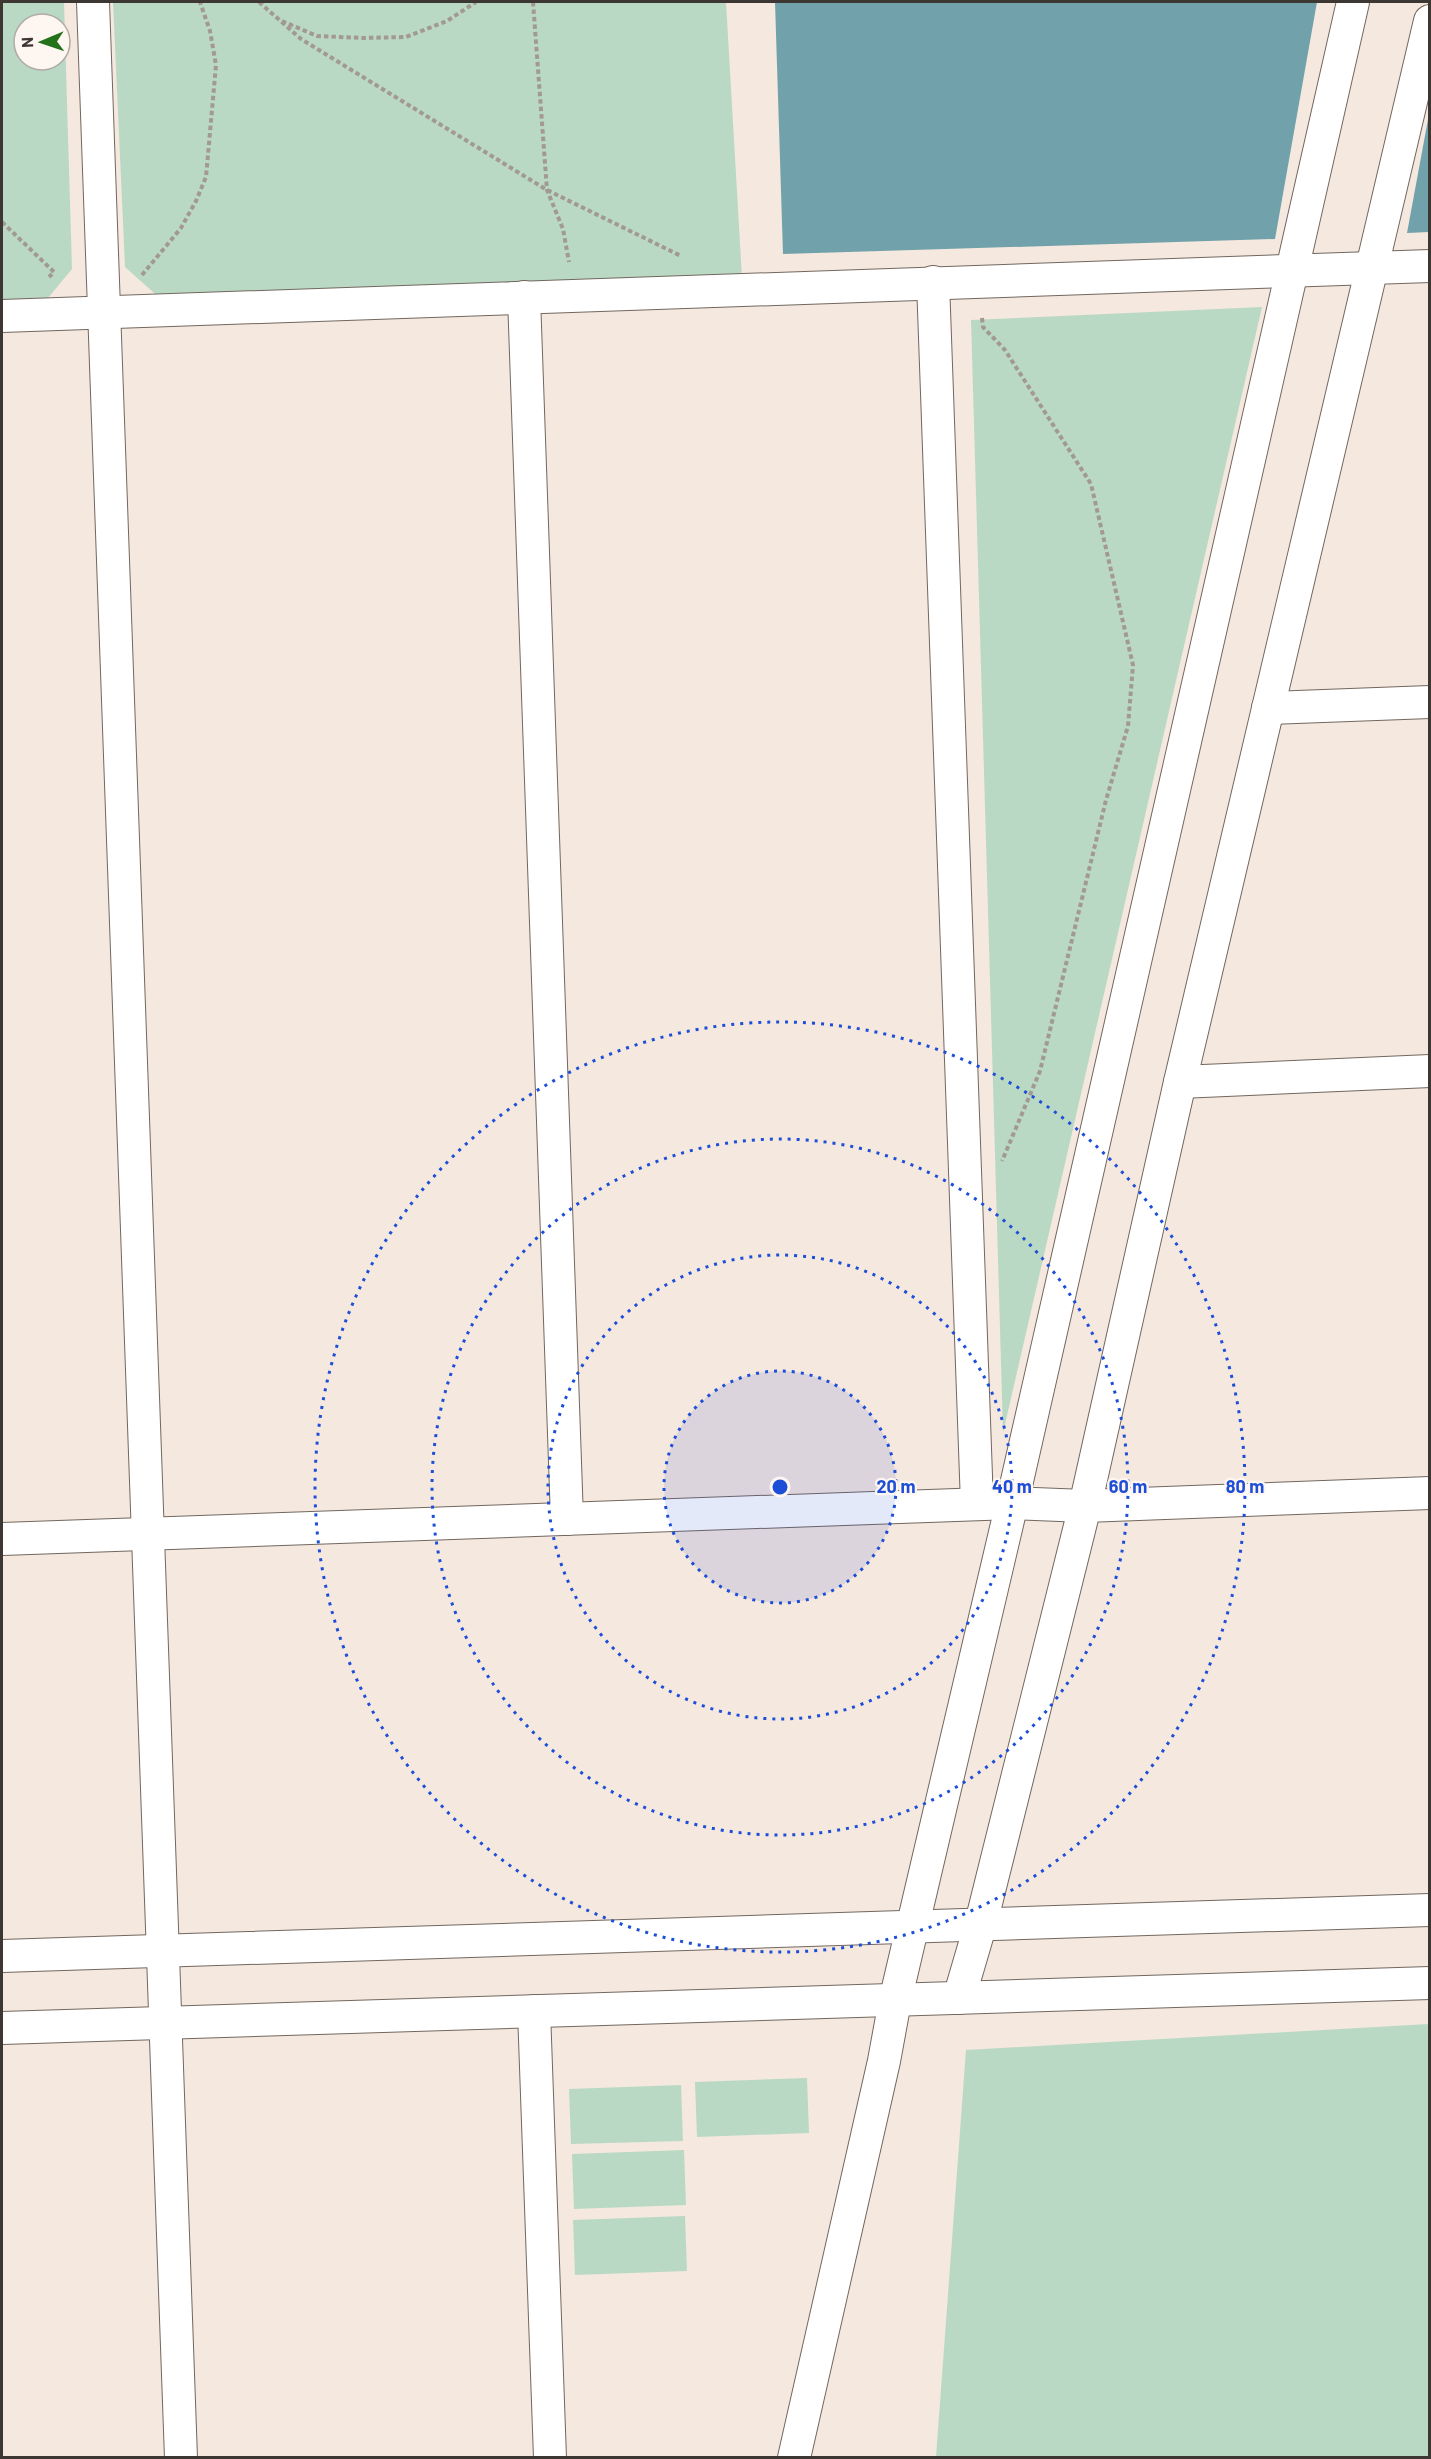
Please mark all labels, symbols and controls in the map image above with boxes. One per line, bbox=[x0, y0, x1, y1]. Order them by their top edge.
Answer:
north arrow bbox=[12, 12, 72, 72]
text: N bbox=[17, 37, 36, 48]
text: 20 m bbox=[877, 1475, 915, 1497]
text: 40 m bbox=[992, 1475, 1032, 1497]
text: 60 m bbox=[1109, 1475, 1147, 1497]
text: 80 m bbox=[1226, 1475, 1264, 1497]
centre of rings bbox=[770, 1477, 790, 1497]

